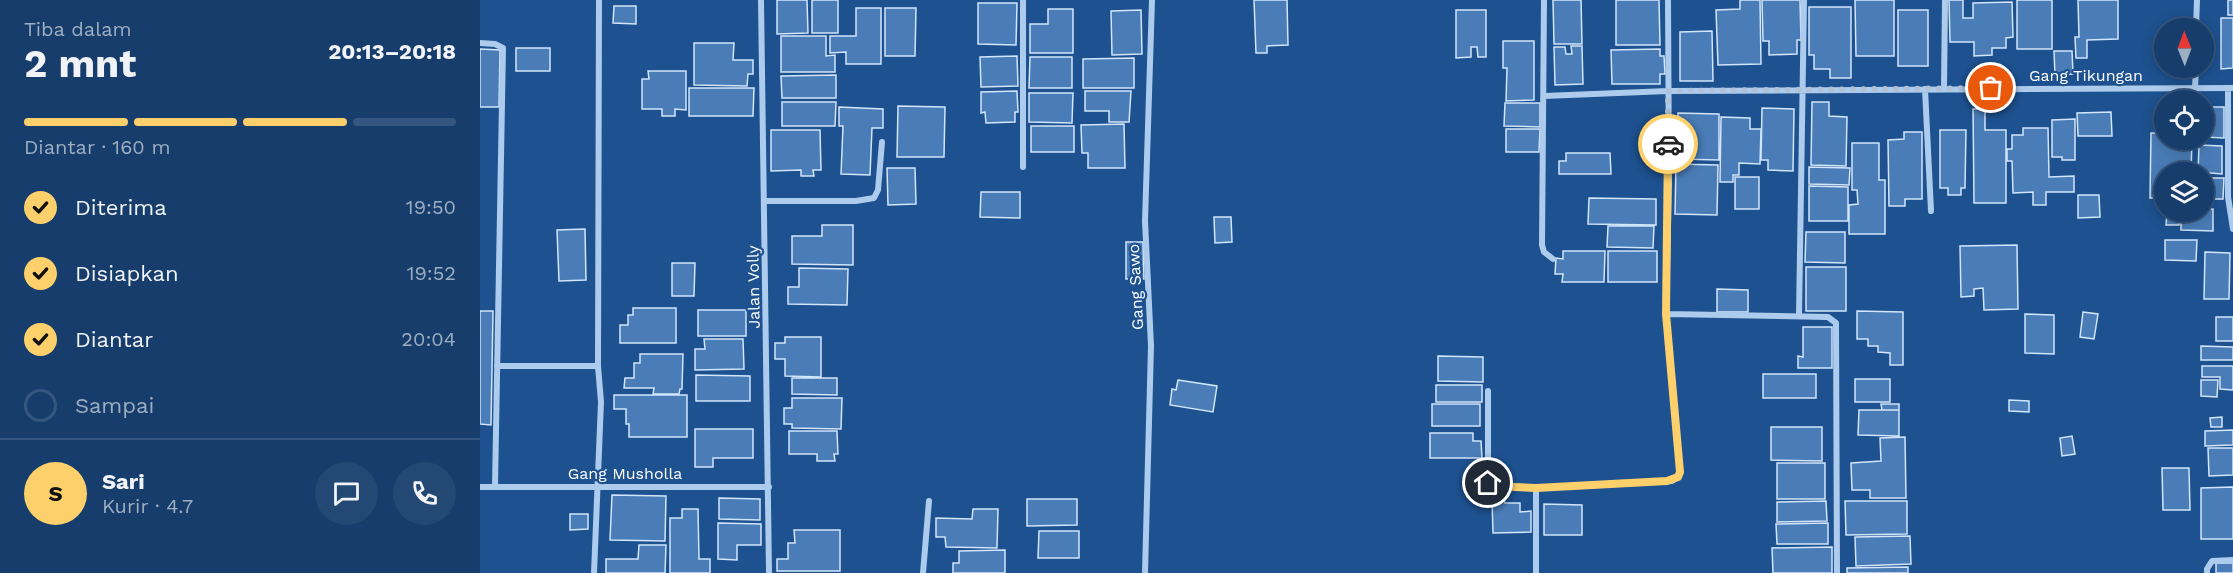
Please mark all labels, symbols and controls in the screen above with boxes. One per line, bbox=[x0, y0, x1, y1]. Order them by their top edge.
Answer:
text: Tiba dalam bbox=[24, 17, 132, 41]
north arrow bbox=[2154, 18, 2214, 78]
map controls bbox=[2154, 18, 2214, 222]
text: 20:13–20:18 bbox=[328, 39, 456, 64]
text: 2 mnt bbox=[24, 41, 136, 86]
pin bbox=[1965, 62, 2016, 113]
street label: Gang Tikungan bbox=[2029, 66, 2143, 85]
icon: bag bbox=[1974, 71, 2007, 104]
button: locate bbox=[2154, 90, 2214, 150]
courier bbox=[1638, 114, 1698, 174]
icon: car bbox=[1652, 128, 1685, 161]
text: Diantar · 160 m bbox=[24, 135, 171, 159]
button: layers bbox=[2154, 162, 2214, 222]
icon: check bbox=[24, 191, 57, 224]
text: Diterima bbox=[75, 195, 167, 220]
text: 19:50 bbox=[406, 195, 456, 219]
street label: Gang Sawo bbox=[1124, 243, 1147, 331]
street label: Jalan Volly bbox=[743, 244, 764, 329]
icon: check bbox=[24, 257, 57, 290]
text: Disiapkan bbox=[75, 261, 179, 286]
text: 19:52 bbox=[407, 261, 456, 285]
icon: check bbox=[24, 323, 57, 356]
text: Diantar bbox=[75, 327, 153, 352]
text: 20:04 bbox=[401, 327, 456, 351]
text: Sampai bbox=[75, 393, 154, 418]
pin bbox=[1462, 457, 1513, 508]
button: chat bbox=[315, 462, 378, 525]
button: phone bbox=[393, 462, 456, 525]
street label: Gang Musholla bbox=[568, 464, 682, 483]
icon: home bbox=[1471, 466, 1504, 499]
text: Sari bbox=[102, 469, 145, 494]
text: S bbox=[48, 481, 63, 506]
text: Kurir · 4.7 bbox=[102, 494, 193, 518]

